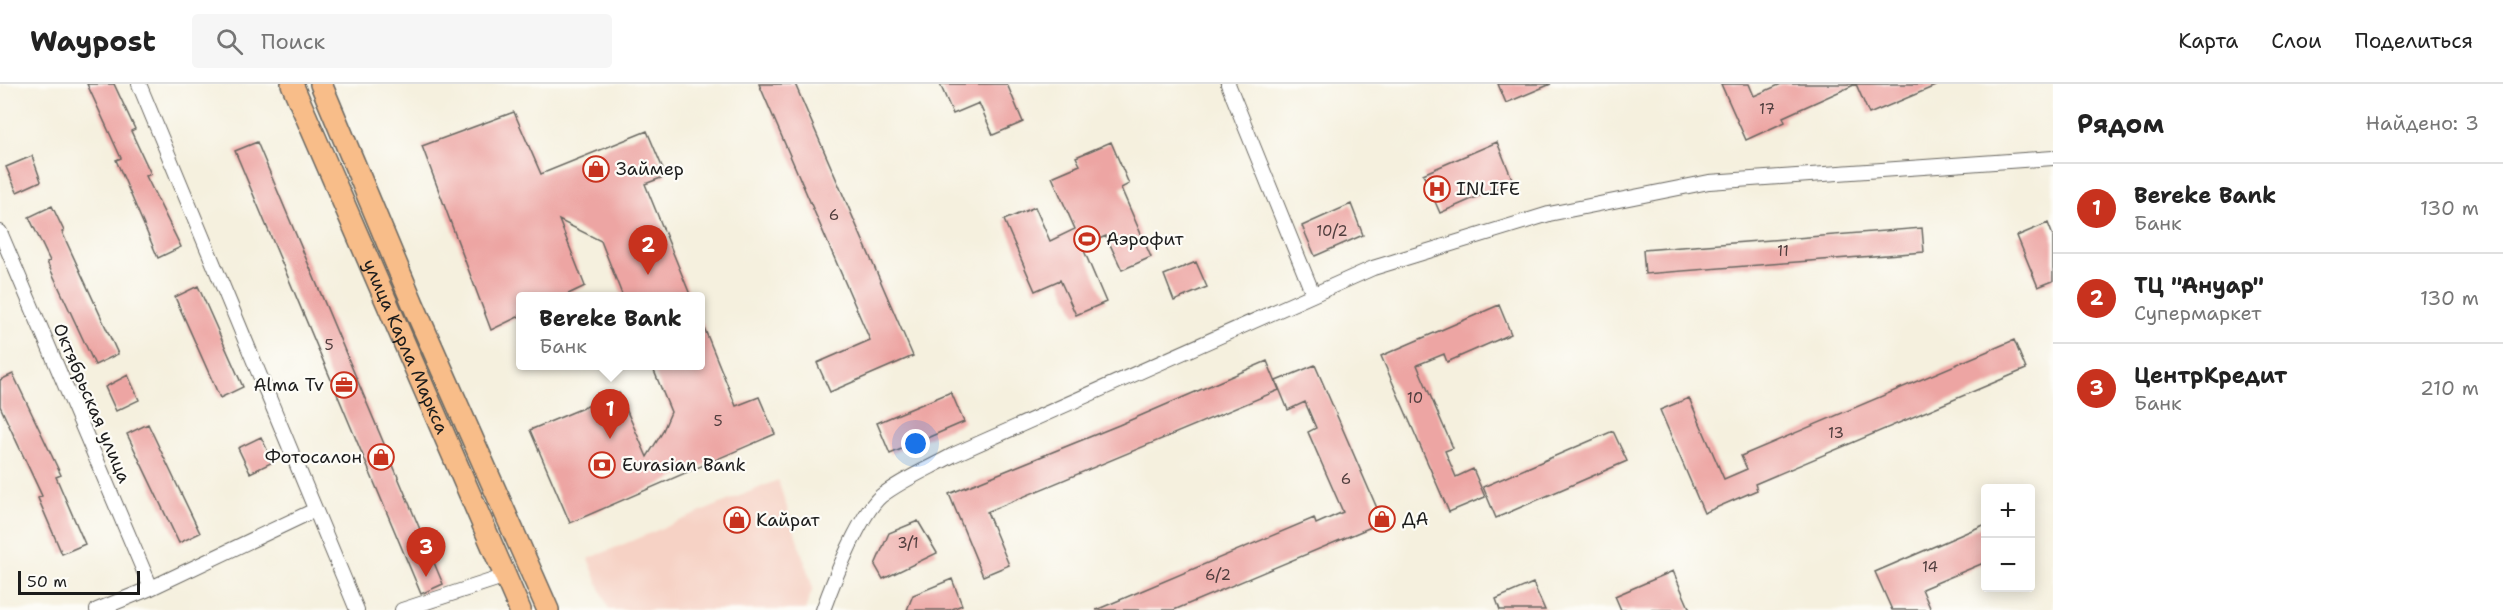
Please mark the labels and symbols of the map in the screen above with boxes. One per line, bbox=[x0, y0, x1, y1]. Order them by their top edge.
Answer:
house number: 17 bbox=[1759, 99, 1775, 119]
shop icon: Займер bbox=[581, 154, 611, 184]
place label: Займер bbox=[616, 157, 684, 181]
hospital icon: INLIFE bbox=[1422, 174, 1452, 204]
place label: INLIFE bbox=[1456, 177, 1520, 201]
house number: 6 bbox=[829, 205, 839, 225]
house number: 10/2 bbox=[1316, 221, 1348, 241]
sports icon: Аэрофит bbox=[1072, 224, 1102, 254]
pin: 2 bbox=[628, 226, 668, 275]
place label: Аэрофит bbox=[1106, 227, 1185, 251]
house number: 11 bbox=[1777, 241, 1789, 261]
street label: улица Карла Маркса bbox=[357, 255, 454, 438]
street label: Октябрьская улица bbox=[47, 319, 137, 487]
house number: 5 bbox=[324, 335, 334, 355]
office icon: Alma Tv bbox=[329, 370, 359, 400]
place label: Alma Tv bbox=[254, 373, 324, 397]
house number: 10 bbox=[1407, 388, 1423, 408]
pin: 1 bbox=[590, 390, 630, 439]
house number: 5 bbox=[713, 411, 723, 431]
house number: 13 bbox=[1828, 423, 1844, 443]
your location bbox=[901, 429, 930, 458]
shop icon: Фотосалон bbox=[366, 442, 396, 472]
place label: Фотосалон bbox=[265, 445, 362, 469]
bank icon: Eurasian Bank bbox=[587, 450, 617, 480]
place label: Eurasian Bank bbox=[622, 453, 746, 477]
house number: 6 bbox=[1341, 469, 1351, 489]
shop icon: ДА bbox=[1367, 504, 1397, 534]
shop icon: Кайрат bbox=[722, 505, 752, 535]
place label: ДА bbox=[1402, 507, 1429, 531]
place label: Кайрат bbox=[756, 508, 821, 532]
pin: 3 bbox=[406, 528, 446, 577]
house number: 3/1 bbox=[897, 533, 919, 553]
house number: 14 bbox=[1922, 557, 1938, 577]
house number: 6/2 bbox=[1205, 565, 1231, 585]
scale bar bbox=[18, 568, 140, 596]

